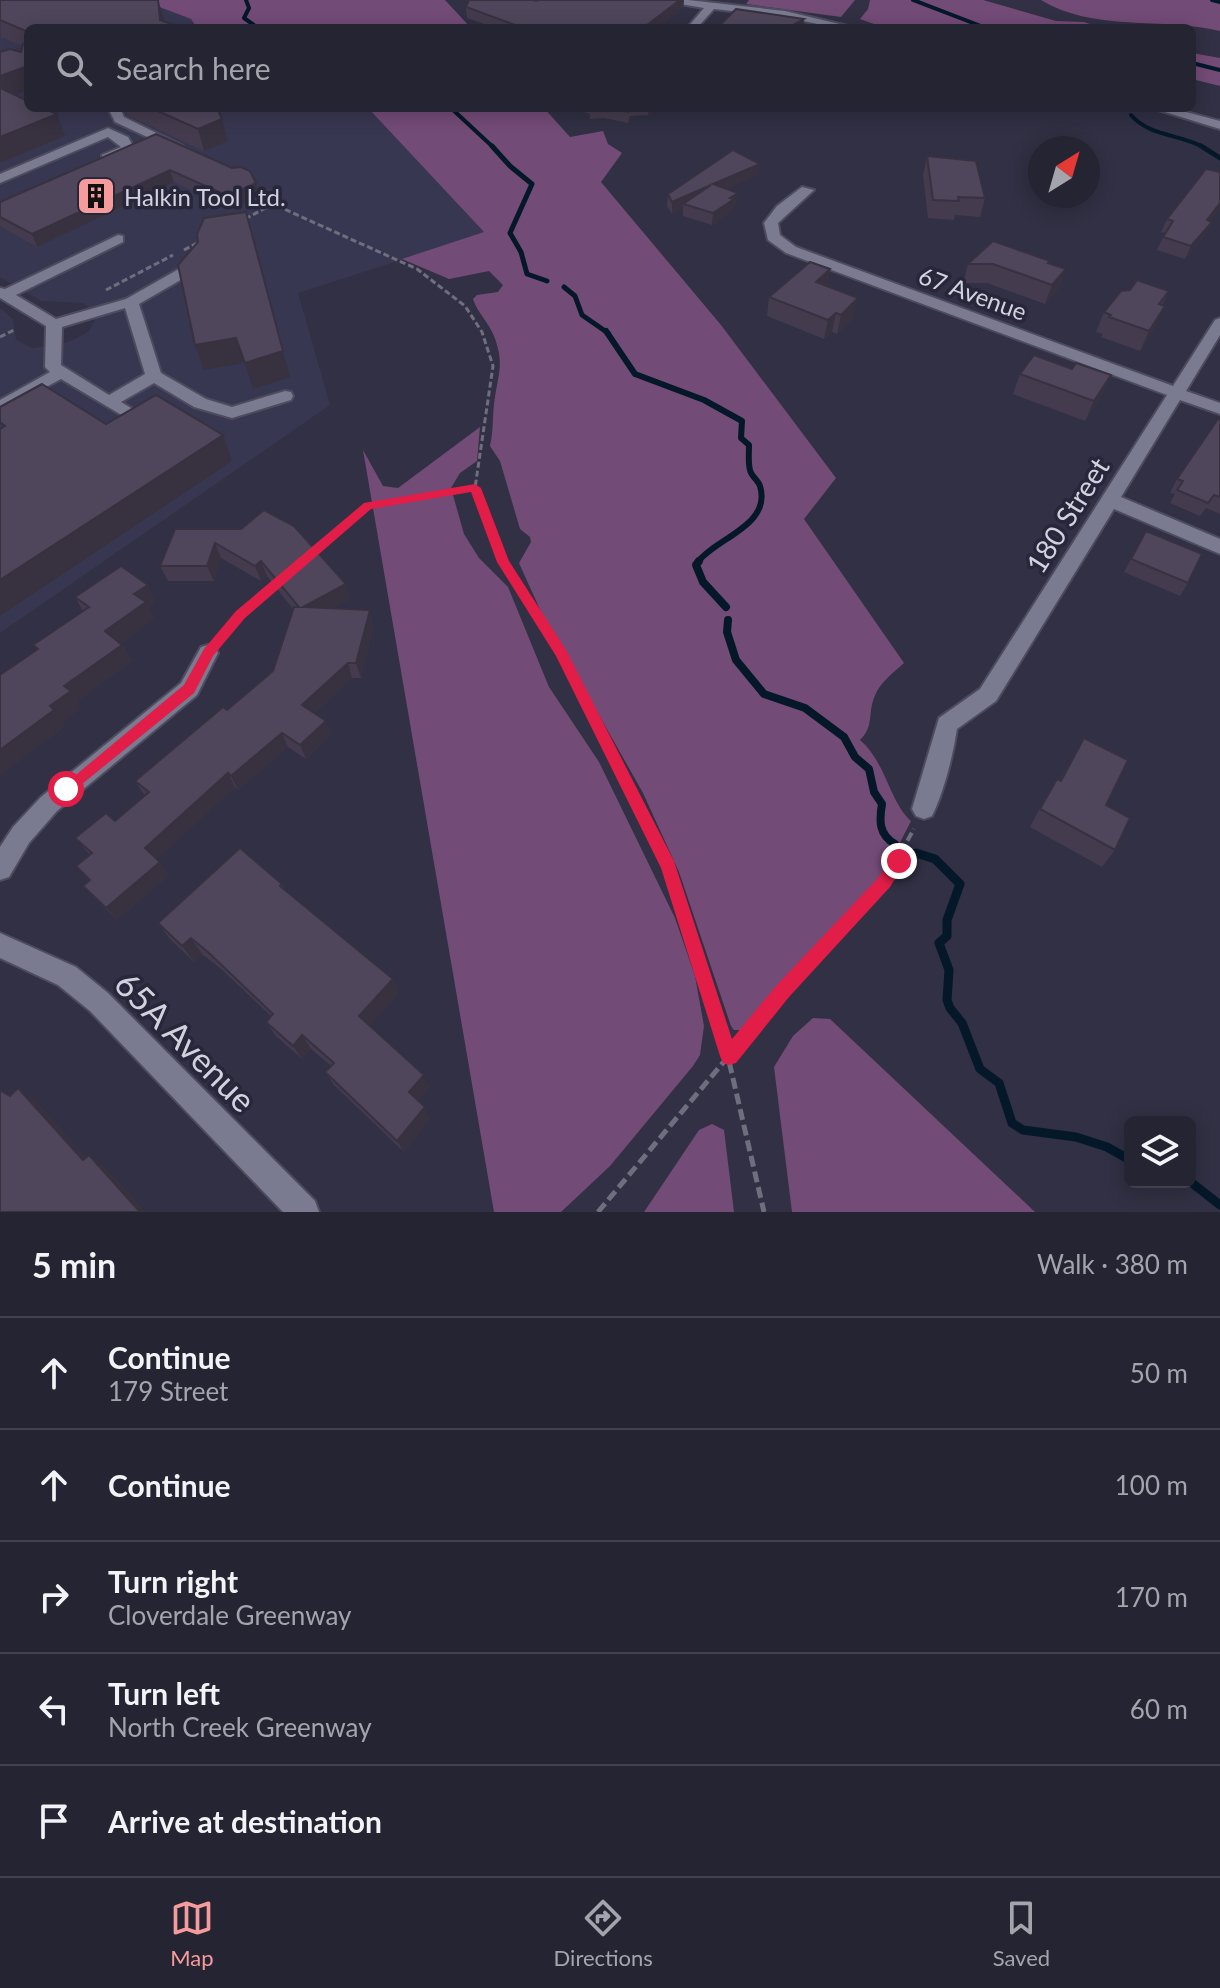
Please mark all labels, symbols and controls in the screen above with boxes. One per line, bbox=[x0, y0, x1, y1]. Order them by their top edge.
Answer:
search box bbox=[24, 24, 1196, 112]
icon: search bbox=[52, 46, 96, 90]
text: Search here bbox=[116, 50, 271, 86]
north arrow bbox=[1028, 136, 1100, 208]
building icon: Halkin Tool Ltd. bbox=[75, 175, 117, 217]
place label: Halkin Tool Ltd. bbox=[124, 182, 286, 211]
street label: 67 Avenue bbox=[915, 260, 1031, 326]
street label: 180 Street bbox=[1018, 451, 1116, 579]
route start bbox=[48, 771, 84, 807]
route end bbox=[881, 843, 917, 879]
street label: 65A Avenue bbox=[107, 962, 265, 1120]
map controls bbox=[1124, 1116, 1196, 1188]
button: layers bbox=[1124, 1116, 1196, 1188]
text: 5 min bbox=[32, 1244, 116, 1285]
text: Walk · 380 m bbox=[1037, 1248, 1188, 1280]
text: Continue bbox=[108, 1339, 231, 1375]
icon: ahead bbox=[32, 1351, 76, 1395]
text: 50 m bbox=[1130, 1357, 1188, 1389]
text: 179 Street bbox=[108, 1375, 228, 1407]
icon: ahead bbox=[32, 1463, 76, 1507]
text: Continue bbox=[108, 1467, 231, 1503]
text: 100 m bbox=[1115, 1469, 1188, 1501]
text: Turn right bbox=[108, 1563, 238, 1599]
icon: right bbox=[32, 1575, 76, 1619]
text: 170 m bbox=[1115, 1581, 1188, 1613]
text: Cloverdale Greenway bbox=[108, 1599, 352, 1631]
text: Turn left bbox=[108, 1675, 220, 1711]
icon: left bbox=[32, 1687, 76, 1731]
text: 60 m bbox=[1130, 1693, 1188, 1725]
text: North Creek Greenway bbox=[108, 1711, 372, 1743]
icon: arrive bbox=[32, 1799, 76, 1843]
text: Arrive at destination bbox=[108, 1803, 382, 1839]
tab: Map bbox=[170, 1896, 214, 1971]
tab: Directions bbox=[554, 1896, 653, 1971]
tab: Saved bbox=[993, 1896, 1050, 1971]

